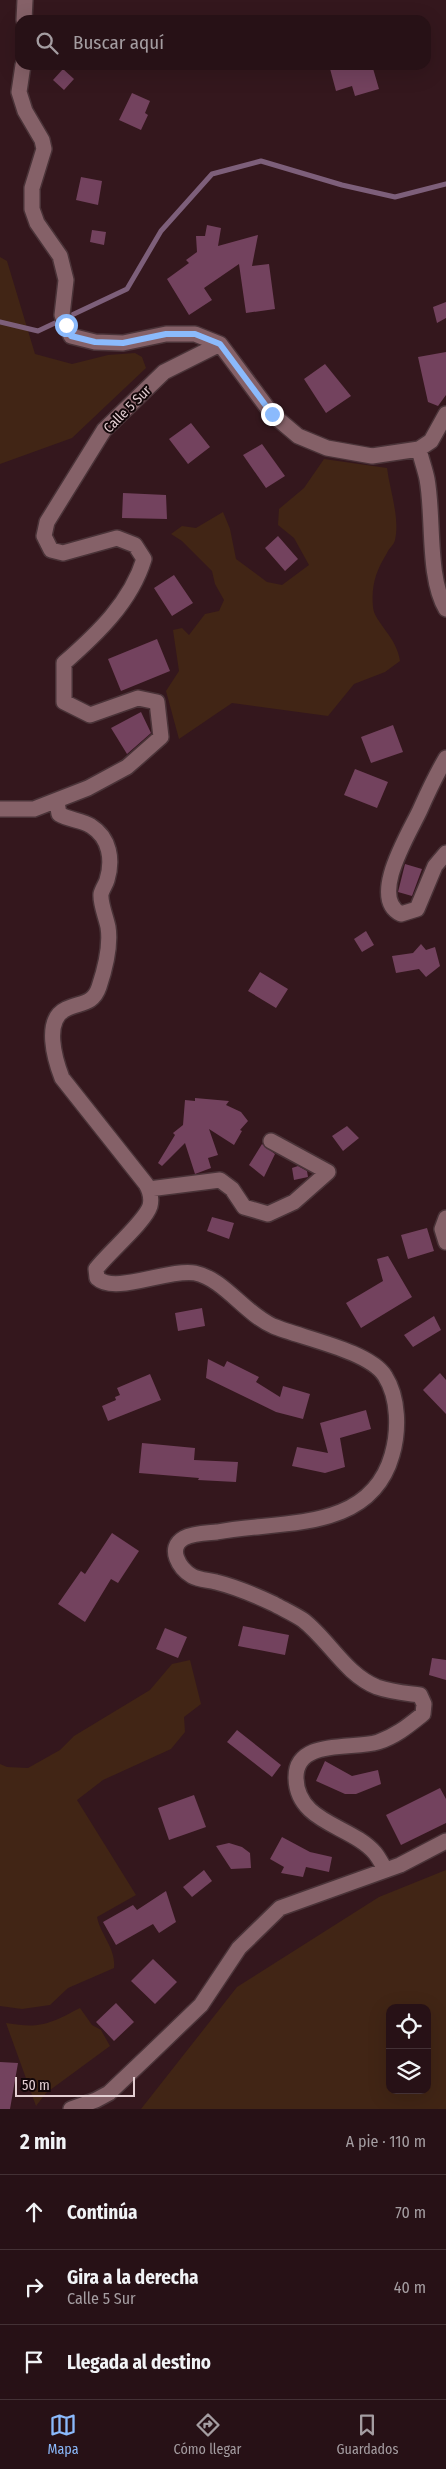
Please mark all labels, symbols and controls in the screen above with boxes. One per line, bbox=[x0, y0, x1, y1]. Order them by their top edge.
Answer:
search box bbox=[15, 15, 431, 70]
icon: search bbox=[33, 29, 61, 57]
text: Buscar aquí bbox=[73, 31, 164, 54]
route start bbox=[55, 314, 78, 337]
street label: Calle 5 Sur bbox=[100, 382, 155, 437]
route end bbox=[261, 403, 284, 426]
map controls bbox=[386, 2004, 431, 2094]
button: locate bbox=[386, 2004, 431, 2049]
button: layers bbox=[386, 2049, 431, 2094]
scale bar bbox=[15, 2074, 135, 2097]
text: 50 m bbox=[22, 2077, 50, 2094]
text: 2 min bbox=[20, 2129, 67, 2155]
text: A pie · 110 m bbox=[346, 2132, 426, 2151]
icon: ahead bbox=[20, 2198, 48, 2226]
text: Continúa bbox=[67, 2201, 138, 2224]
text: 70 m bbox=[395, 2203, 426, 2222]
text: Gira a la derecha bbox=[67, 2266, 199, 2289]
icon: right bbox=[20, 2273, 48, 2301]
text: 40 m bbox=[394, 2278, 426, 2297]
text: Calle 5 Sur bbox=[67, 2289, 136, 2308]
icon: arrive bbox=[20, 2348, 48, 2376]
text: Llegada al destino bbox=[67, 2351, 211, 2374]
tab: Mapa bbox=[48, 2411, 79, 2458]
tab: Cómo llegar bbox=[174, 2411, 241, 2458]
tab: Guardados bbox=[337, 2411, 398, 2458]

